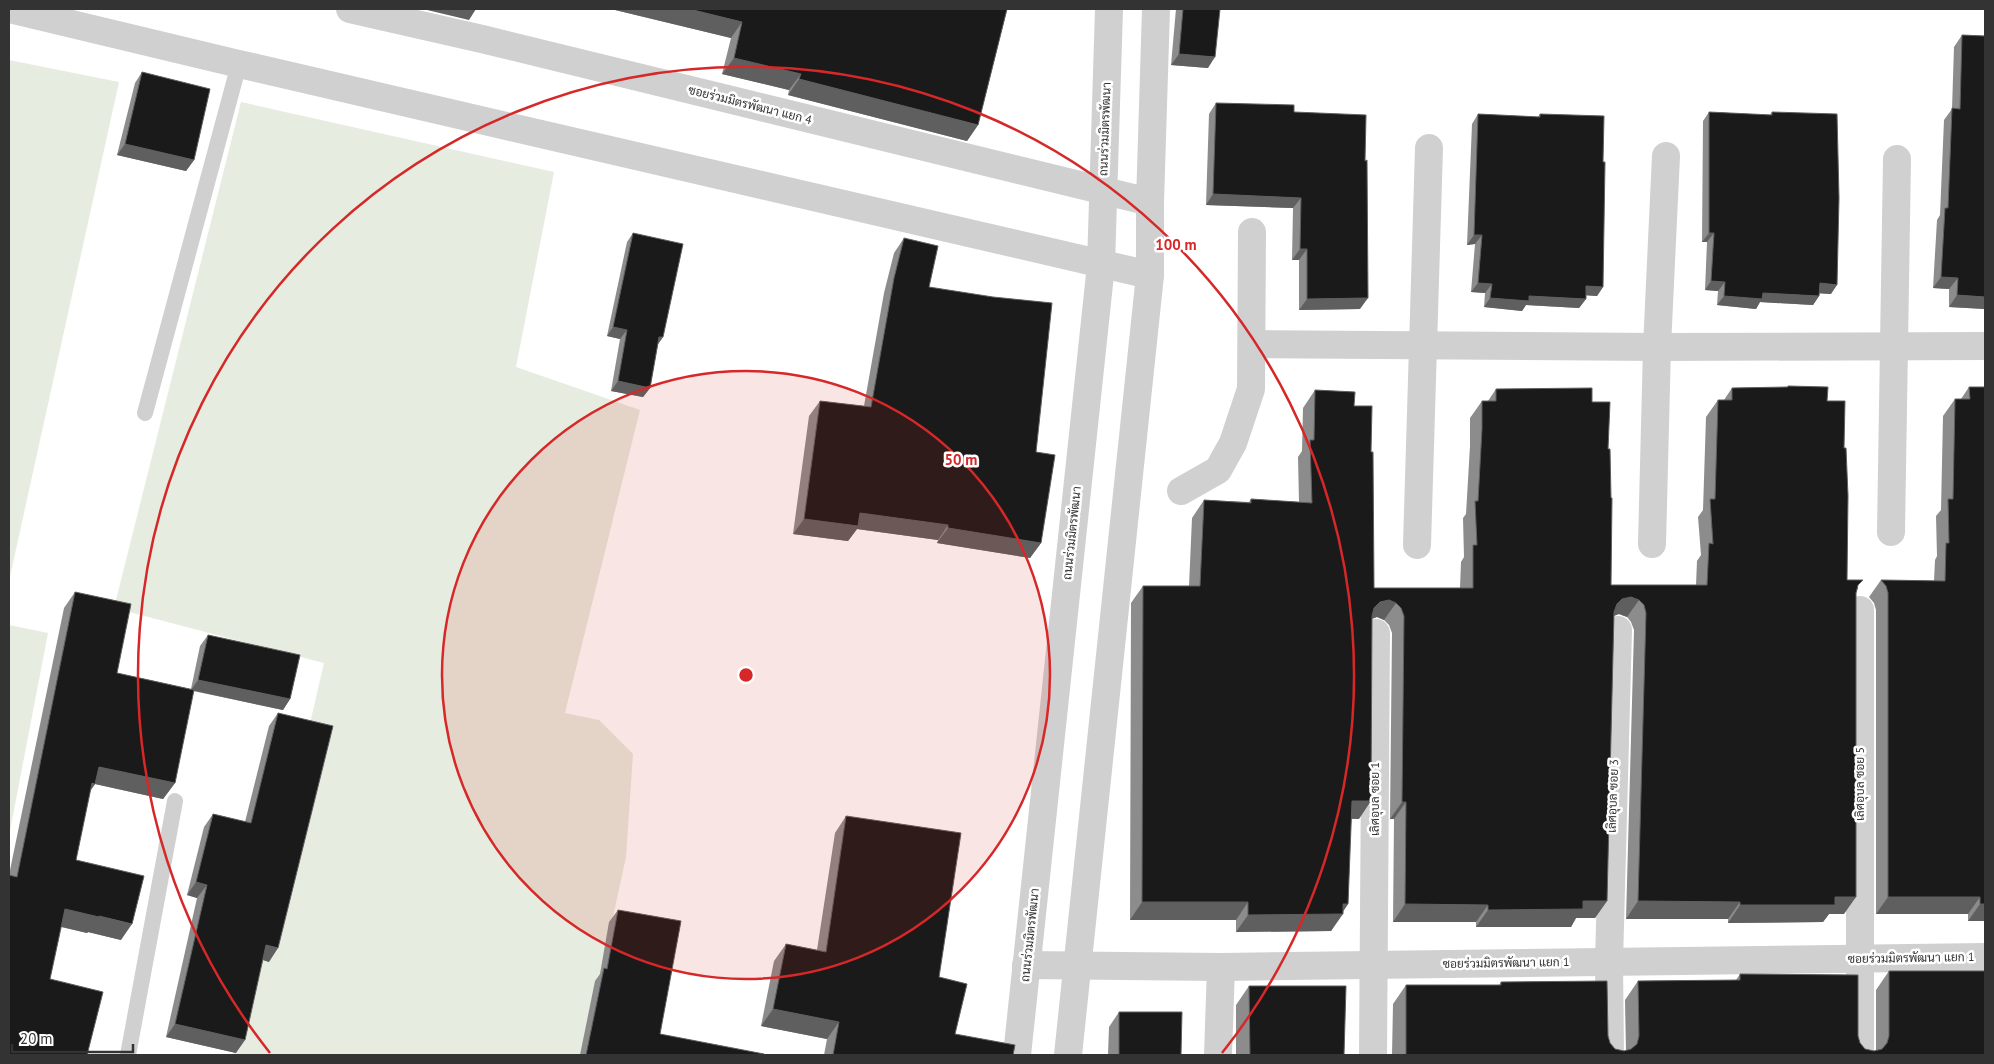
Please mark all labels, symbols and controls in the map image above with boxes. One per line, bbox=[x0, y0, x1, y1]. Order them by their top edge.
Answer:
street label: ซอยร่วมมิตรพัฒนา แยก 4 bbox=[687, 82, 814, 127]
street label: ถนนร่วมมิตรพัฒนา bbox=[1095, 82, 1114, 176]
text: 100 m bbox=[1155, 235, 1197, 254]
text: 50 m bbox=[945, 450, 977, 469]
street label: ถนนร่วมมิตรพัฒนา bbox=[1059, 485, 1084, 581]
centre of rings bbox=[737, 666, 755, 684]
street label: เลิศอุบล ซอย 5 bbox=[1852, 747, 1869, 821]
street label: เลิศอุบล ซอย 3 bbox=[1604, 759, 1623, 833]
street label: เลิศอุบล ซอย 1 bbox=[1367, 762, 1384, 836]
street label: ถนนร่วมมิตรพัฒนา bbox=[1017, 887, 1042, 983]
street label: ซอยร่วมมิตรพัฒนา แยก 1 bbox=[1847, 949, 1975, 966]
street label: ซอยร่วมมิตรพัฒนา แยก 1 bbox=[1442, 954, 1570, 971]
scale bar bbox=[12, 1022, 134, 1054]
text: 20 m bbox=[20, 1029, 53, 1048]

